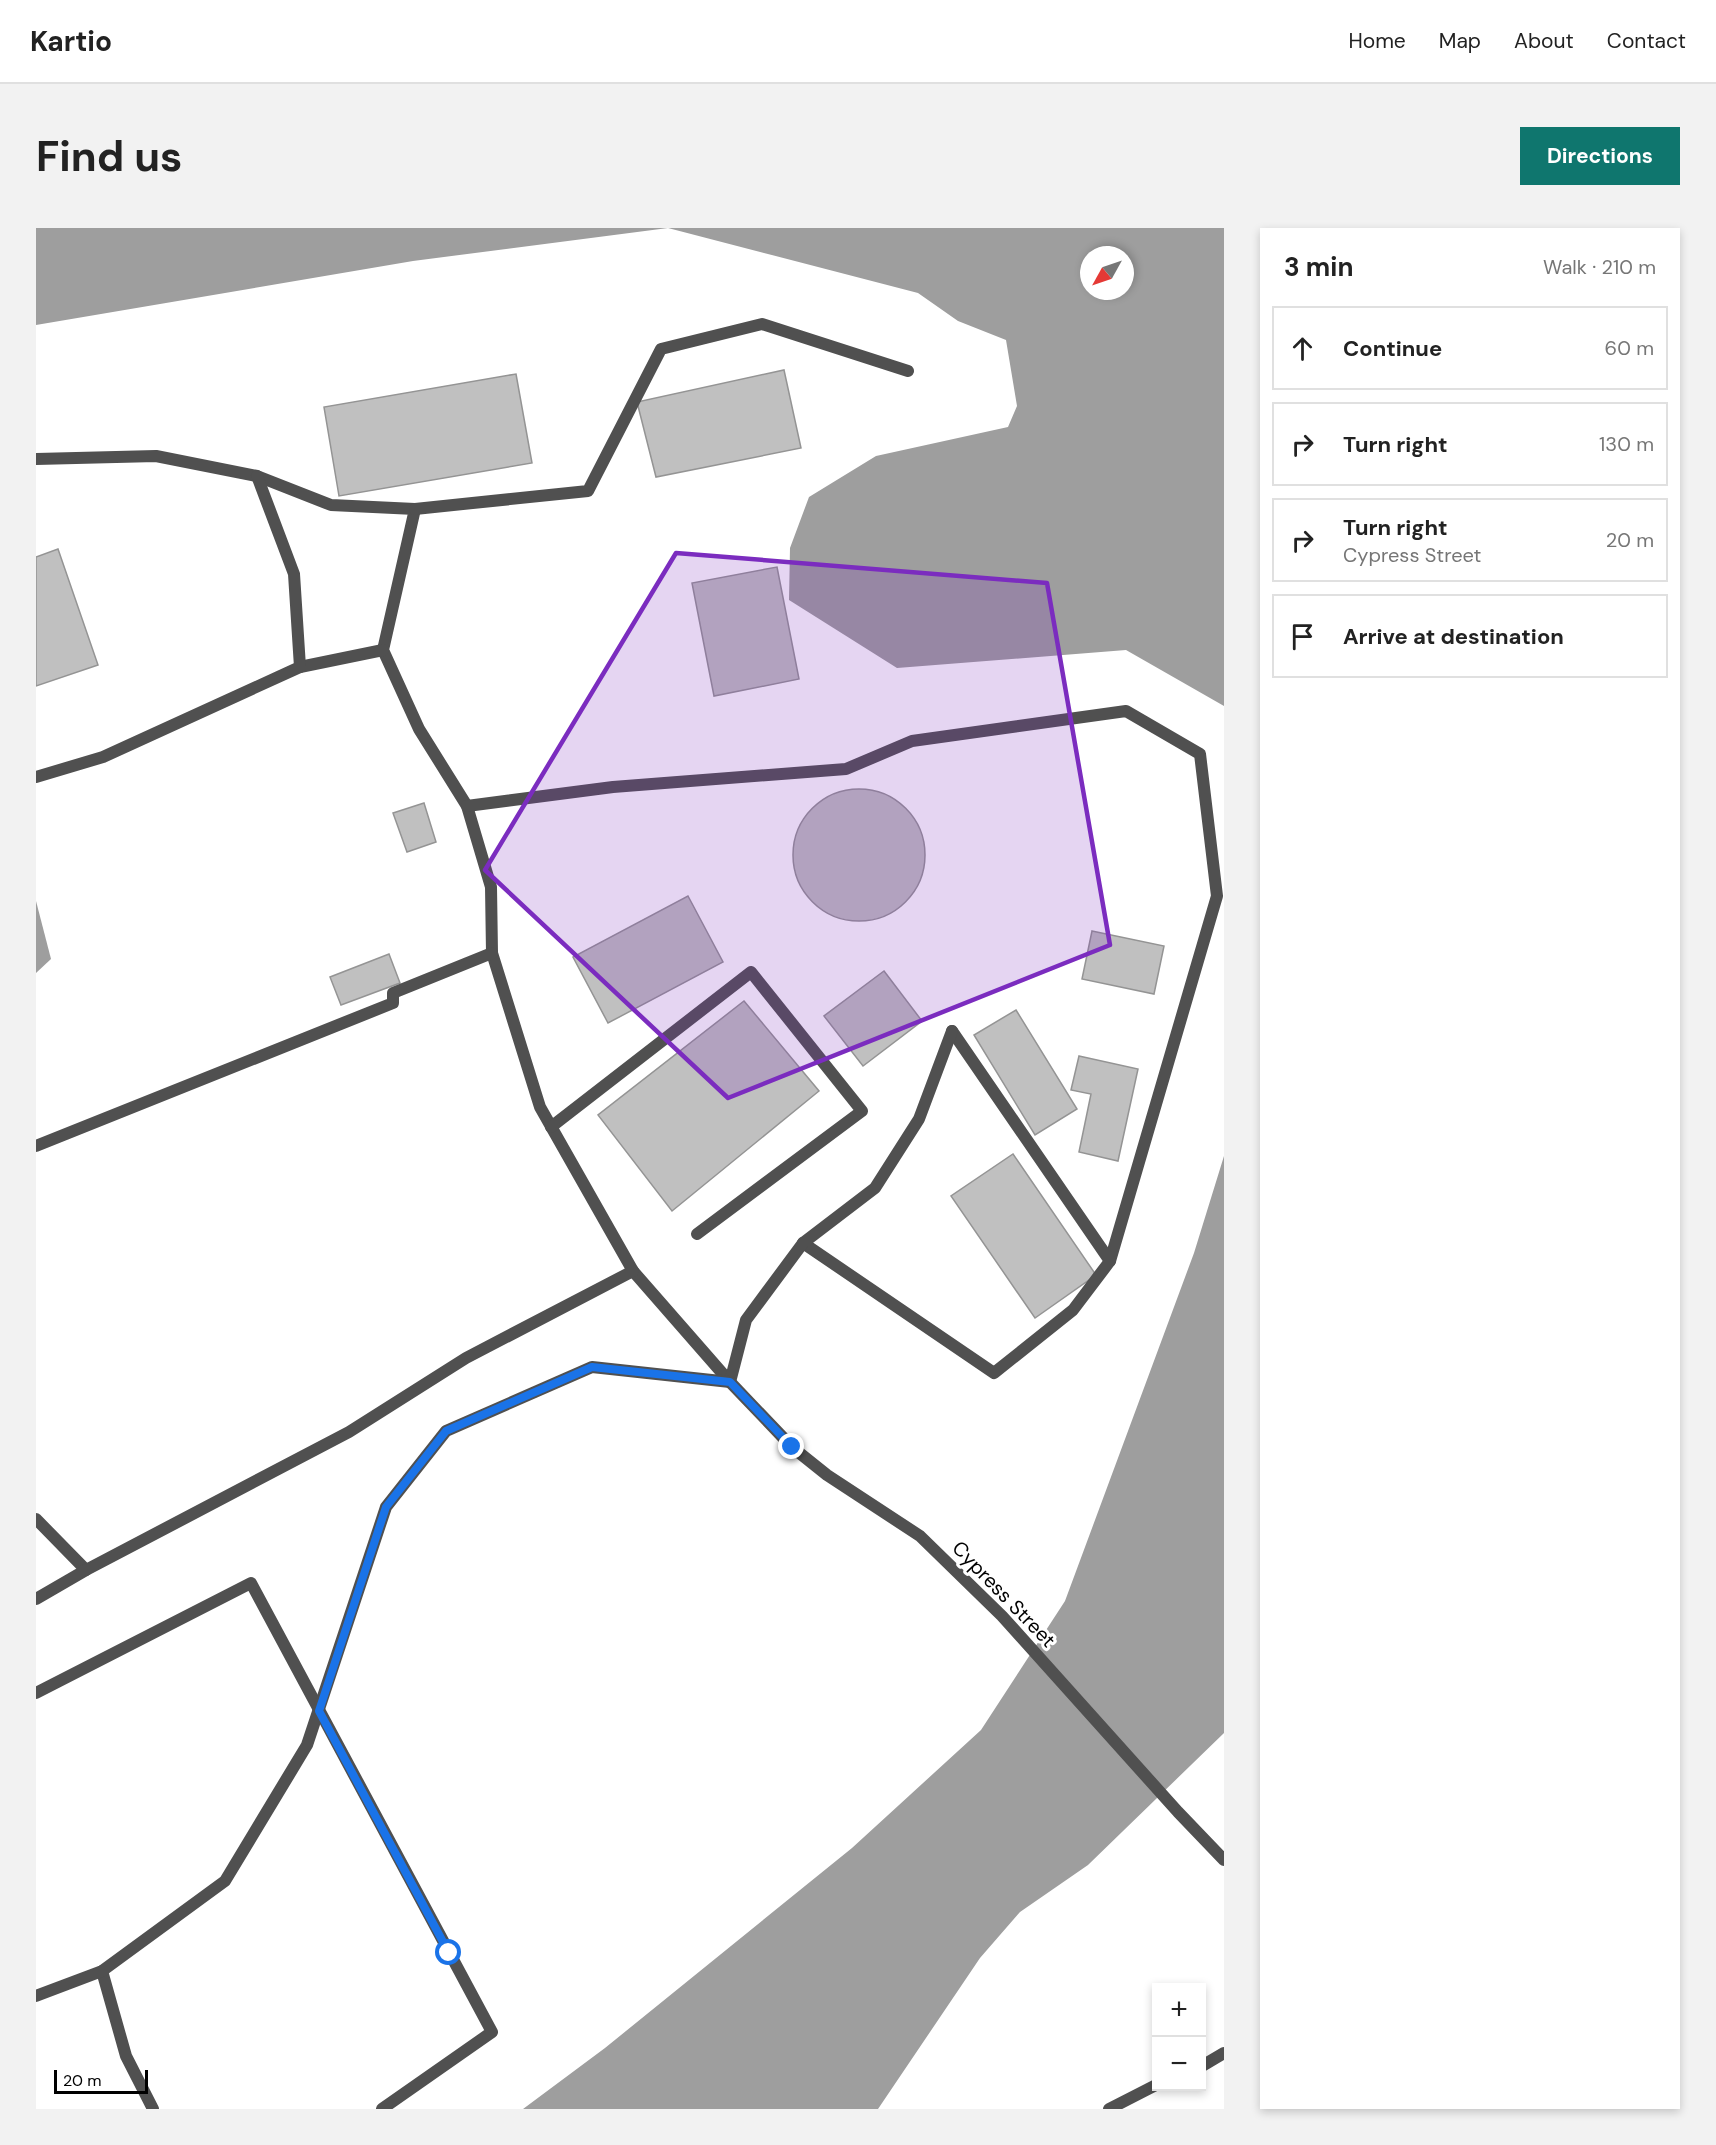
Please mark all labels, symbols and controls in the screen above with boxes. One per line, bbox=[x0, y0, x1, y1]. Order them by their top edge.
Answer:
text: Kartio bbox=[30, 23, 112, 60]
text: Home bbox=[1348, 27, 1406, 55]
text: Map bbox=[1439, 27, 1481, 55]
text: About bbox=[1514, 27, 1574, 55]
text: Contact bbox=[1607, 27, 1686, 55]
button: Directions bbox=[1520, 127, 1680, 185]
text: Find us bbox=[36, 129, 182, 184]
north arrow bbox=[1080, 246, 1134, 300]
text: 3 min bbox=[1284, 250, 1353, 284]
text: Walk · 210 m bbox=[1543, 254, 1656, 280]
icon: ahead bbox=[1286, 332, 1319, 365]
text: Continue bbox=[1343, 334, 1442, 363]
text: 60 m bbox=[1605, 335, 1654, 361]
icon: right bbox=[1286, 428, 1319, 461]
text: Turn right bbox=[1343, 430, 1448, 459]
text: 130 m bbox=[1599, 431, 1654, 457]
text: Turn right bbox=[1343, 513, 1448, 542]
icon: right bbox=[1286, 524, 1319, 557]
text: 20 m bbox=[1606, 527, 1654, 553]
text: Cypress Street bbox=[1343, 542, 1481, 568]
icon: arrive bbox=[1286, 620, 1319, 653]
text: Arrive at destination bbox=[1343, 622, 1564, 651]
route end bbox=[778, 1433, 804, 1459]
street label: Cypress Street bbox=[947, 1535, 1062, 1653]
route start bbox=[435, 1939, 461, 1965]
map controls bbox=[1152, 1983, 1206, 2091]
button: + bbox=[1152, 1983, 1206, 2037]
button: − bbox=[1152, 2037, 1206, 2091]
scale bar bbox=[54, 2067, 148, 2094]
text: 20 m bbox=[63, 2070, 102, 2091]

